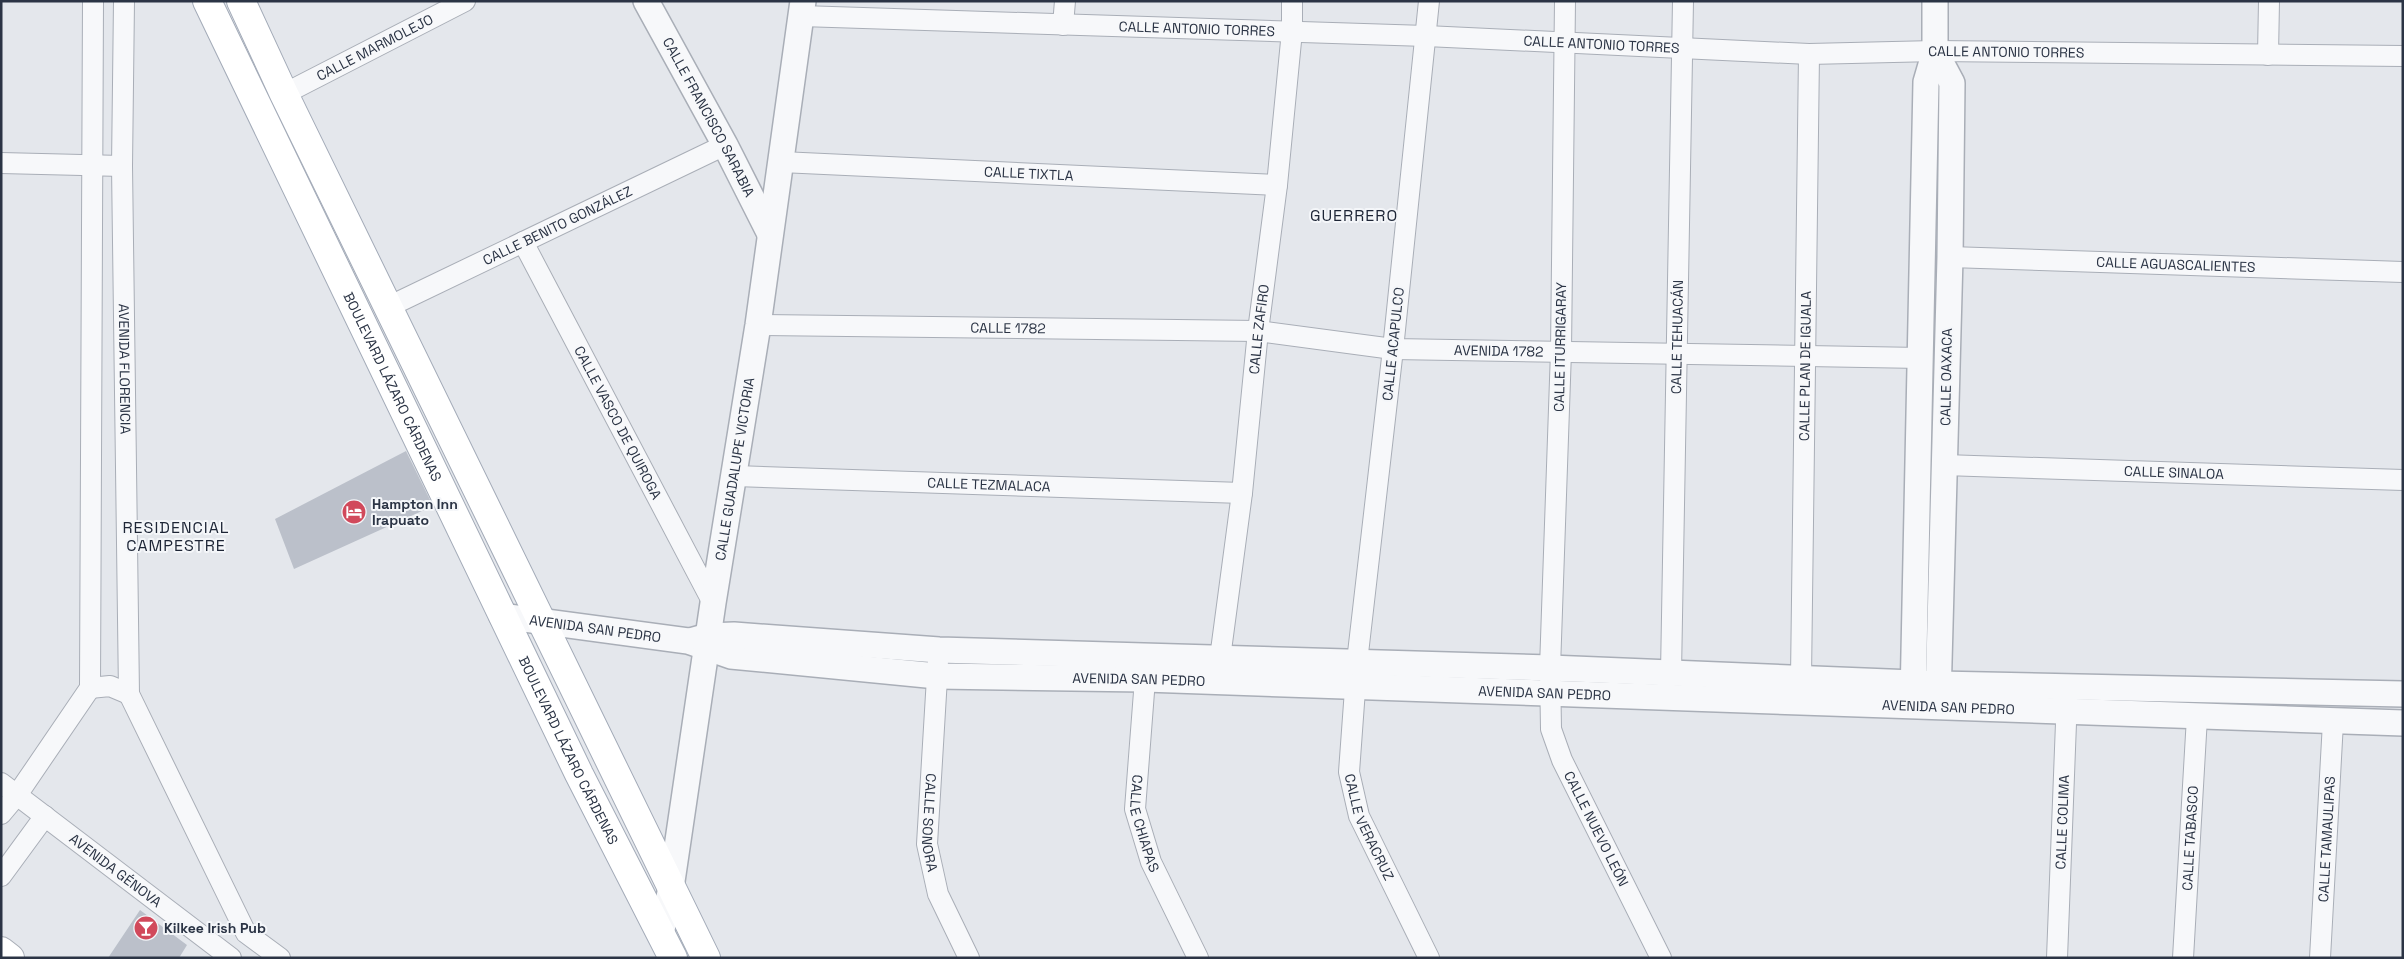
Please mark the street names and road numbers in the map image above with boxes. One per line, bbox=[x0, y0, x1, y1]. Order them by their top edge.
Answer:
street label: CALLE MARMOLEJO bbox=[313, 10, 436, 85]
street label: CALLE ANTONIO TORRES bbox=[1118, 17, 1275, 40]
street label: CALLE ANTONIO TORRES bbox=[1523, 32, 1680, 57]
street label: CALLE FRANCISCO SARABIA bbox=[659, 34, 759, 200]
street label: CALLE ANTONIO TORRES bbox=[1928, 42, 2084, 62]
street label: CALLE TIXTLA bbox=[984, 162, 1074, 185]
street label: CALLE BENITO GONZÁLEZ bbox=[480, 182, 635, 269]
street label: CALLE AGUASCALIENTES bbox=[2096, 253, 2256, 276]
street label: CALLE TEHUACÁN bbox=[1667, 280, 1687, 394]
street label: CALLE ITURRIGARAY bbox=[1550, 282, 1570, 412]
street label: CALLE ZAFIRO bbox=[1245, 283, 1273, 375]
street label: CALLE ACAPULCO bbox=[1378, 286, 1408, 402]
street label: BOULEVARD LÁZARO CÁRDENAS bbox=[339, 289, 446, 484]
street label: CALLE PLAN DE IGUALA bbox=[1795, 291, 1815, 441]
street label: AVENIDA FLORENCIA bbox=[115, 304, 135, 434]
street label: CALLE 1782 bbox=[970, 319, 1046, 337]
street label: CALLE OAXACA bbox=[1936, 328, 1956, 426]
street label: AVENIDA 1782 bbox=[1454, 341, 1544, 361]
street label: CALLE VASCO DE QUIROGA bbox=[570, 343, 666, 502]
street label: CALLE GUADALUPE VICTORIA bbox=[711, 376, 758, 562]
street label: CALLE SINALOA bbox=[2124, 462, 2224, 483]
street label: CALLE TEZMALACA bbox=[927, 473, 1051, 496]
street label: AVENIDA SAN PEDRO bbox=[528, 611, 662, 646]
street label: BOULEVARD LÁZARO CÁRDENAS bbox=[515, 653, 622, 848]
street label: AVENIDA SAN PEDRO bbox=[1072, 669, 1206, 690]
street label: AVENIDA SAN PEDRO bbox=[1478, 682, 1611, 704]
street label: AVENIDA SAN PEDRO bbox=[1882, 696, 2015, 718]
street label: CALLE NUEVO LEÓN bbox=[1560, 768, 1633, 889]
street label: CALLE VERACRUZ bbox=[1341, 772, 1398, 883]
street label: CALLE SONORA bbox=[918, 773, 942, 874]
street label: CALLE CHIAPAS bbox=[1126, 774, 1164, 875]
street label: CALLE COLIMA bbox=[2051, 774, 2073, 870]
street label: CALLE TAMAULIPAS bbox=[2314, 776, 2339, 903]
street label: CALLE TABASCO bbox=[2178, 785, 2202, 891]
street label: AVENIDA GÉNOVA bbox=[66, 829, 165, 911]

